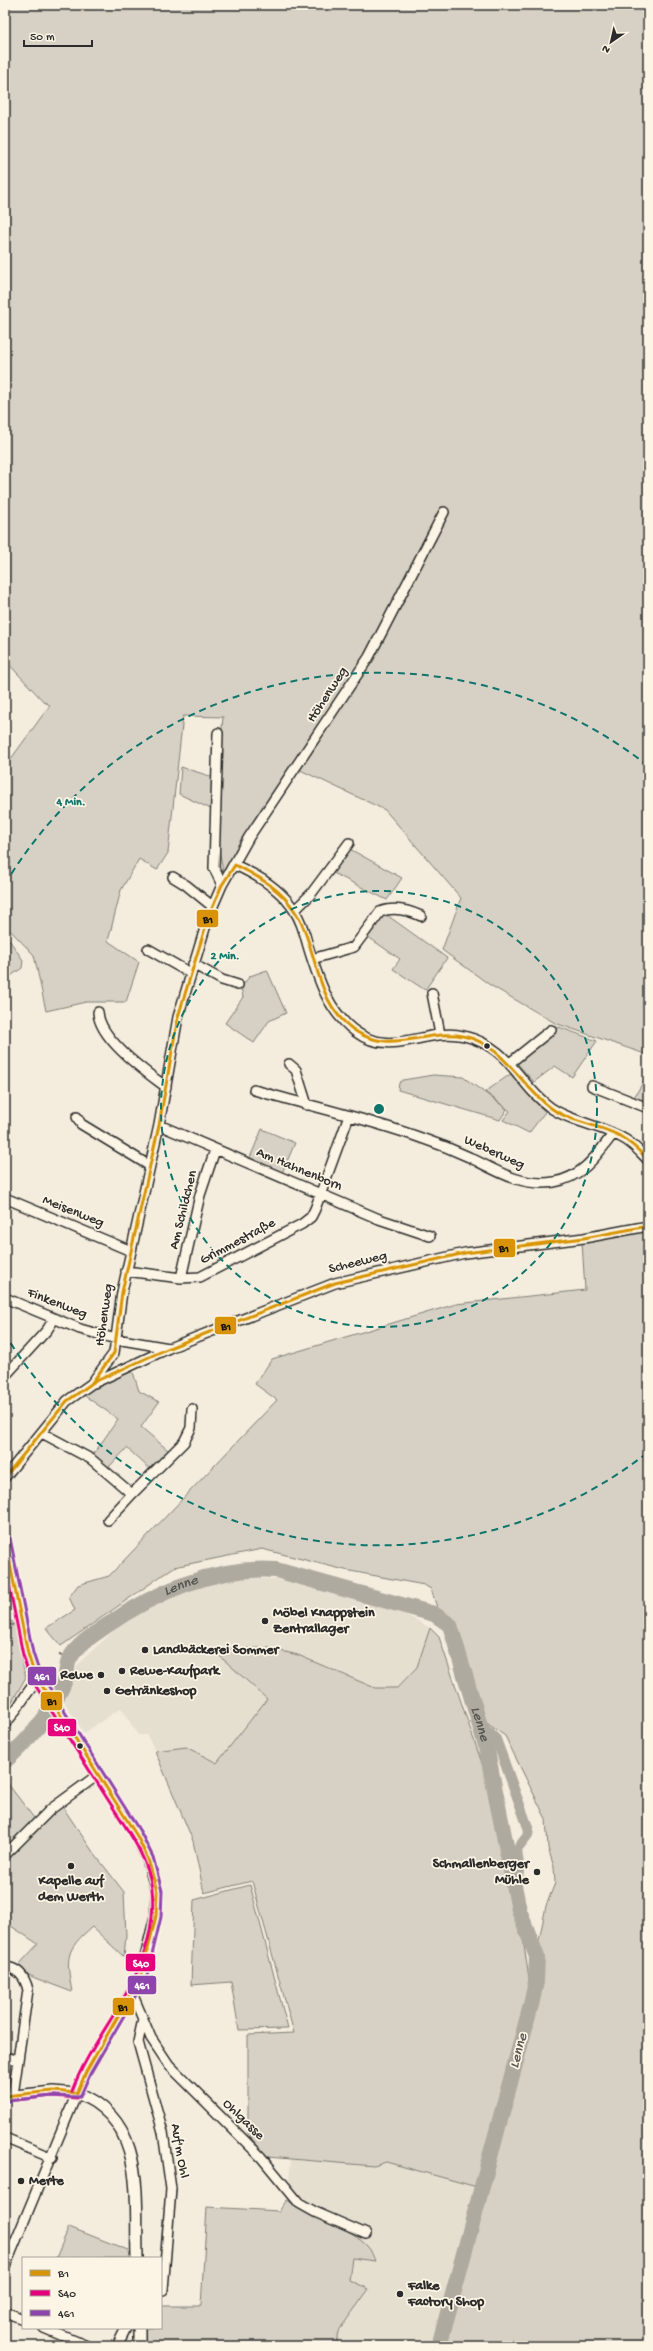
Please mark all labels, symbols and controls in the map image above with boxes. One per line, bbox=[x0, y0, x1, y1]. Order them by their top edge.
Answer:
scale bar bbox=[24, 22, 92, 48]
north arrow bbox=[591, 22, 631, 62]
text: 50 m bbox=[30, 31, 55, 45]
text: N bbox=[600, 42, 613, 56]
street label: Höhenweg bbox=[304, 664, 352, 726]
text: 4 Min. bbox=[56, 796, 85, 810]
line badge: B1 bbox=[196, 909, 219, 928]
text: B1 bbox=[202, 915, 213, 927]
text: 2 Min. bbox=[210, 950, 240, 964]
unlabelled marker bbox=[482, 1041, 492, 1051]
centre of rings bbox=[372, 1102, 386, 1116]
street label: Weberweg bbox=[461, 1132, 527, 1174]
street label: Am Hahnenborn bbox=[254, 1144, 345, 1196]
street label: Am Schildchen bbox=[166, 1168, 202, 1251]
street label: Meisenweg bbox=[40, 1192, 106, 1232]
street label: Grimmestraße bbox=[197, 1215, 279, 1269]
line badge: B1 bbox=[493, 1238, 516, 1258]
text: B1 bbox=[498, 1244, 509, 1256]
street label: Scheeweg bbox=[327, 1248, 389, 1278]
street label: Höhenweg bbox=[92, 1283, 118, 1347]
street label: Finkenweg bbox=[24, 1284, 89, 1323]
line badge: B1 bbox=[214, 1316, 237, 1335]
text: B1 bbox=[220, 1322, 231, 1334]
water label: Lenne bbox=[161, 1571, 201, 1601]
place label: Möbel Knappstein Zentrallager bbox=[273, 1605, 375, 1638]
marker: Möbel Knappstein Zentrallager bbox=[260, 1616, 270, 1626]
place label: Landbäckerei Sommer bbox=[153, 1642, 281, 1659]
marker: Landbäckerei Sommer bbox=[140, 1645, 150, 1655]
place label: Rewe-Kaufpark bbox=[129, 1663, 221, 1680]
line badge: 461 bbox=[27, 1666, 57, 1686]
marker: Rewe-Kaufpark bbox=[117, 1666, 127, 1676]
place label: Rewe bbox=[59, 1667, 94, 1684]
marker: Rewe bbox=[96, 1670, 106, 1680]
text: 461 bbox=[33, 1672, 50, 1684]
place label: Getränkeshop bbox=[115, 1683, 197, 1700]
marker: Getränkeshop bbox=[102, 1686, 112, 1696]
line badge: B1 bbox=[40, 1691, 63, 1711]
text: B1 bbox=[46, 1697, 57, 1709]
water label: Lenne bbox=[466, 1705, 493, 1745]
line badge: S40 bbox=[47, 1718, 77, 1737]
text: S40 bbox=[54, 1723, 71, 1735]
unlabelled marker bbox=[75, 1741, 85, 1751]
place label: Schmallenberger Mühle bbox=[433, 1856, 531, 1889]
marker: Kapelle auf dem Werth bbox=[66, 1861, 76, 1871]
marker: Schmallenberger Mühle bbox=[532, 1867, 542, 1877]
place label: Kapelle auf dem Werth bbox=[38, 1873, 105, 1906]
line badge: S40 bbox=[125, 1953, 156, 1972]
text: S40 bbox=[133, 1959, 150, 1971]
line badge: 461 bbox=[127, 1975, 157, 1995]
text: 461 bbox=[133, 1981, 150, 1993]
line badge: B1 bbox=[112, 1997, 135, 2016]
text: B1 bbox=[117, 2003, 128, 2015]
water label: Lenne bbox=[506, 2030, 533, 2070]
street label: Ohlgasse bbox=[218, 2096, 268, 2145]
street label: Auf'm Ohl bbox=[166, 2122, 192, 2180]
place label: Merte bbox=[29, 2173, 65, 2190]
marker: Merte bbox=[16, 2176, 26, 2186]
legend bbox=[22, 2257, 162, 2329]
text: B1 bbox=[57, 2268, 69, 2282]
place label: Falke Factory Shop bbox=[407, 2278, 484, 2311]
text: S40 bbox=[58, 2288, 76, 2302]
marker: Falke Factory Shop bbox=[395, 2289, 405, 2299]
text: 461 bbox=[58, 2308, 75, 2322]

